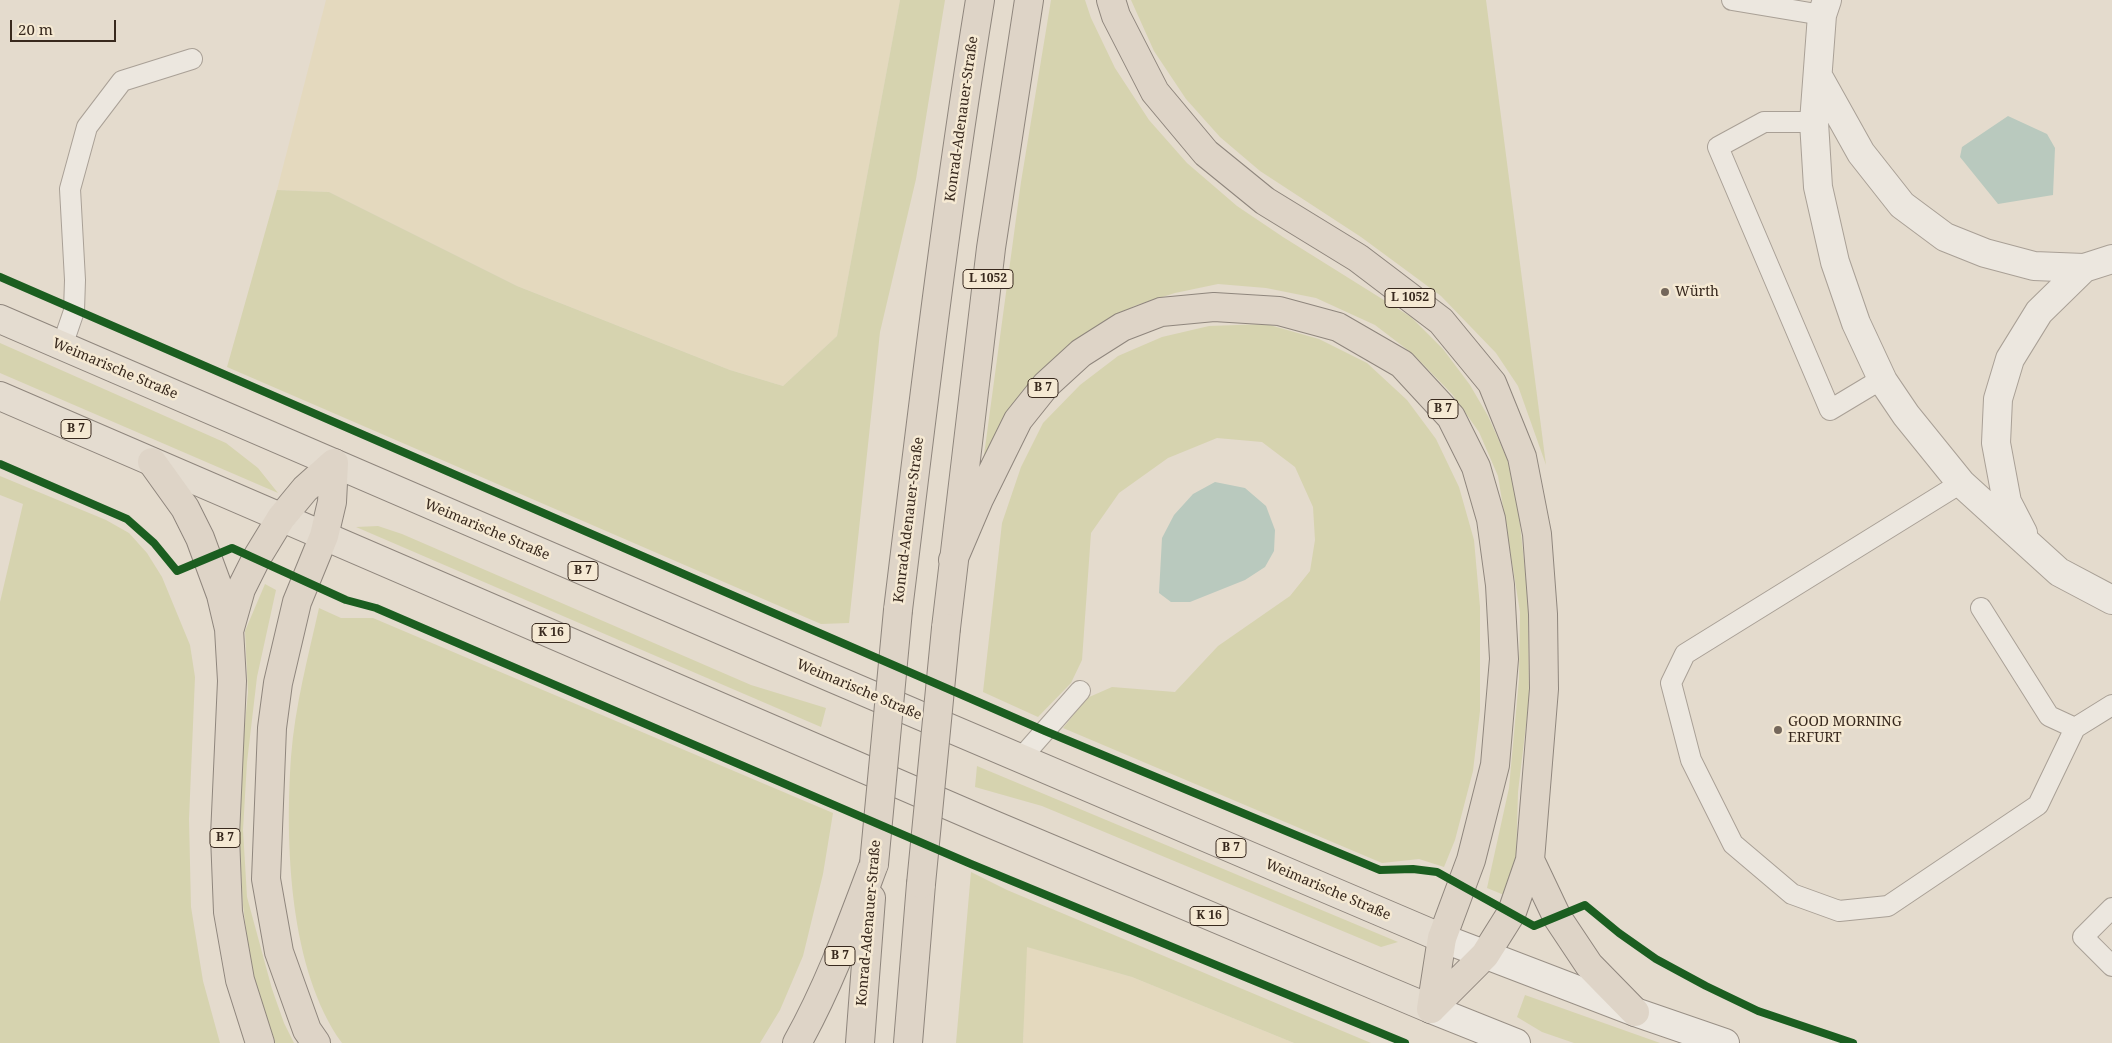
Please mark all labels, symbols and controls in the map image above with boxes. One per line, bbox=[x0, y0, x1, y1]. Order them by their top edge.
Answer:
scale bar bbox=[12, 10, 119, 42]
text: 20 m bbox=[18, 19, 53, 39]
street label: Konrad-Adenauer-Straße bbox=[942, 35, 982, 203]
road number: L 1052 bbox=[963, 270, 1013, 288]
place label: Würth bbox=[1675, 284, 1719, 300]
marker: Würth bbox=[1659, 286, 1671, 298]
road number: L 1052 bbox=[1385, 288, 1435, 308]
street label: Weimarische Straße bbox=[50, 335, 180, 403]
road number: B 7 bbox=[1028, 378, 1058, 398]
road number: B 7 bbox=[1428, 399, 1458, 418]
road number: B 7 bbox=[61, 419, 91, 438]
street label: Konrad-Adenauer-Straße bbox=[890, 436, 928, 604]
street label: Weimarische Straße bbox=[422, 496, 552, 564]
road number: B 7 bbox=[568, 562, 598, 580]
road number: K 16 bbox=[532, 624, 570, 642]
street label: Weimarische Straße bbox=[794, 656, 924, 724]
place label: GOOD MORNING ERFURT bbox=[1788, 714, 1902, 746]
marker: GOOD MORNING ERFURT bbox=[1772, 724, 1784, 736]
road number: B 7 bbox=[210, 828, 240, 848]
road number: B 7 bbox=[1216, 838, 1246, 858]
street label: Konrad-Adenauer-Straße bbox=[853, 839, 885, 1007]
street label: Weimarische Straße bbox=[1263, 856, 1393, 924]
road number: K 16 bbox=[1190, 906, 1228, 926]
road number: B 7 bbox=[825, 946, 855, 966]

